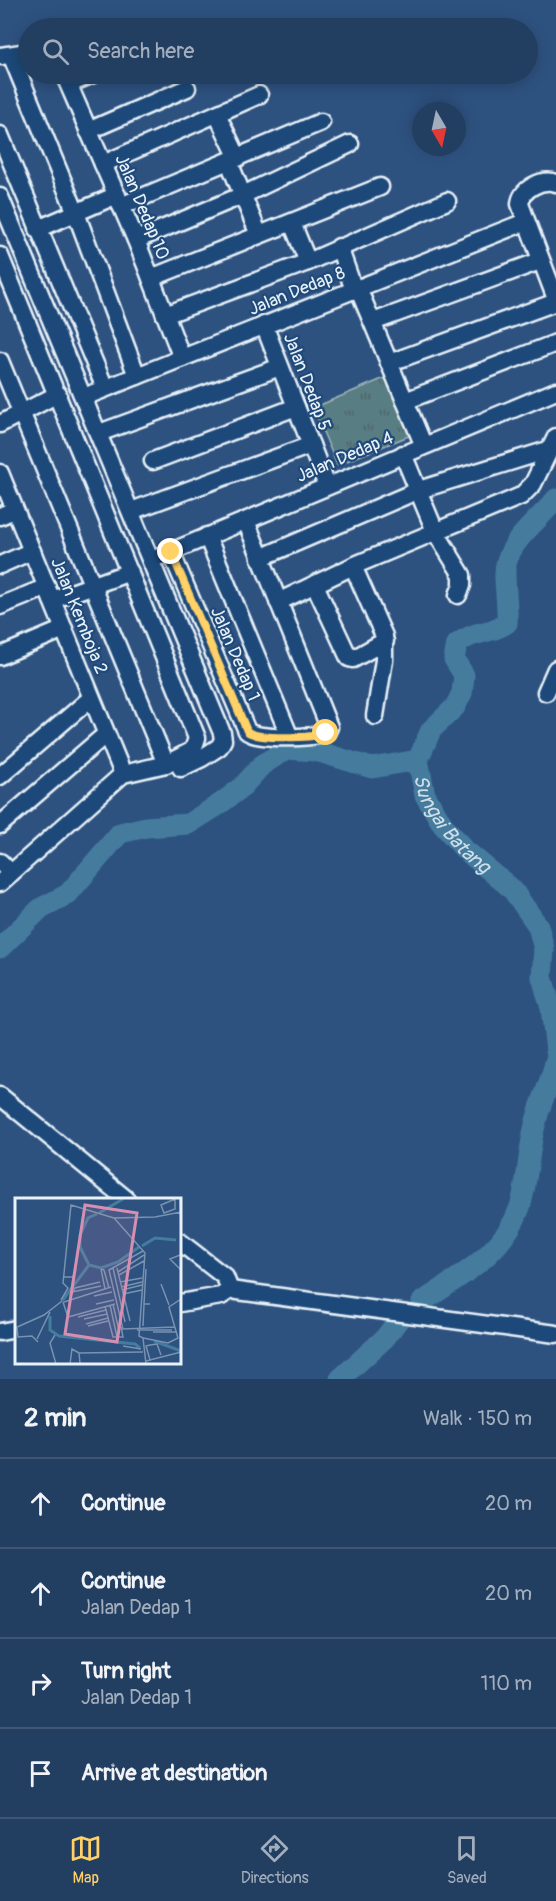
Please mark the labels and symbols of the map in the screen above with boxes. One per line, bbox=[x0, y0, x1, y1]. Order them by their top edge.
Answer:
north arrow bbox=[412, 102, 466, 156]
street label: Jalan Dedap 10 bbox=[109, 151, 175, 263]
street label: Jalan Dedap 8 bbox=[245, 261, 349, 321]
street label: Jalan Dedap 5 bbox=[278, 330, 336, 434]
street label: Jalan Dedap 4 bbox=[293, 426, 398, 488]
route end bbox=[157, 538, 183, 564]
street label: Jalan Kemboja 2 bbox=[45, 554, 113, 678]
street label: Jalan Dedap 1 bbox=[205, 603, 265, 705]
route start bbox=[312, 719, 338, 745]
water label: Sungai Batang bbox=[409, 772, 497, 880]
inset map bbox=[15, 1198, 182, 1364]

